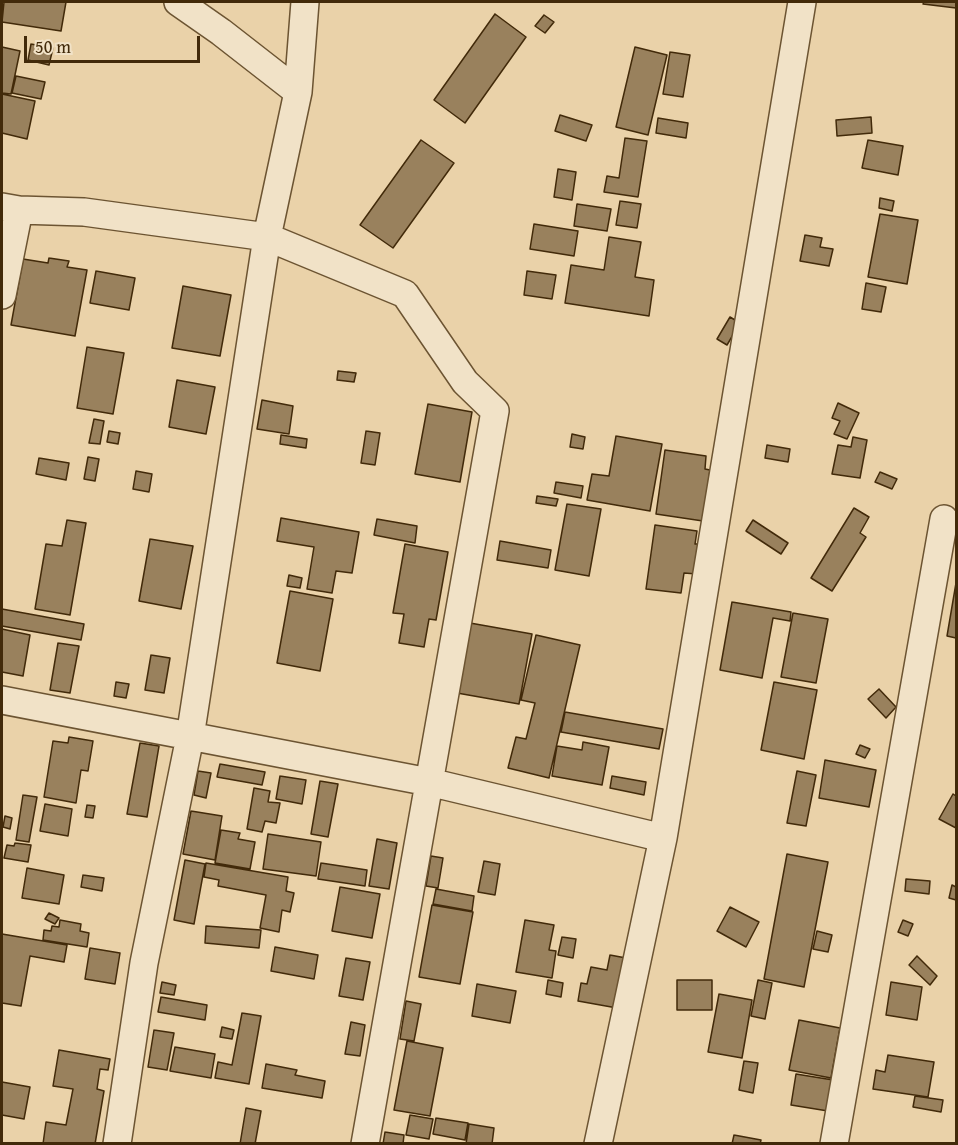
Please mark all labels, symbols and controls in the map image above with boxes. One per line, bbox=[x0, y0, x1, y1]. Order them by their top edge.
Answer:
scale bar bbox=[27, 24, 202, 62]
text: 50 m bbox=[35, 33, 71, 60]

